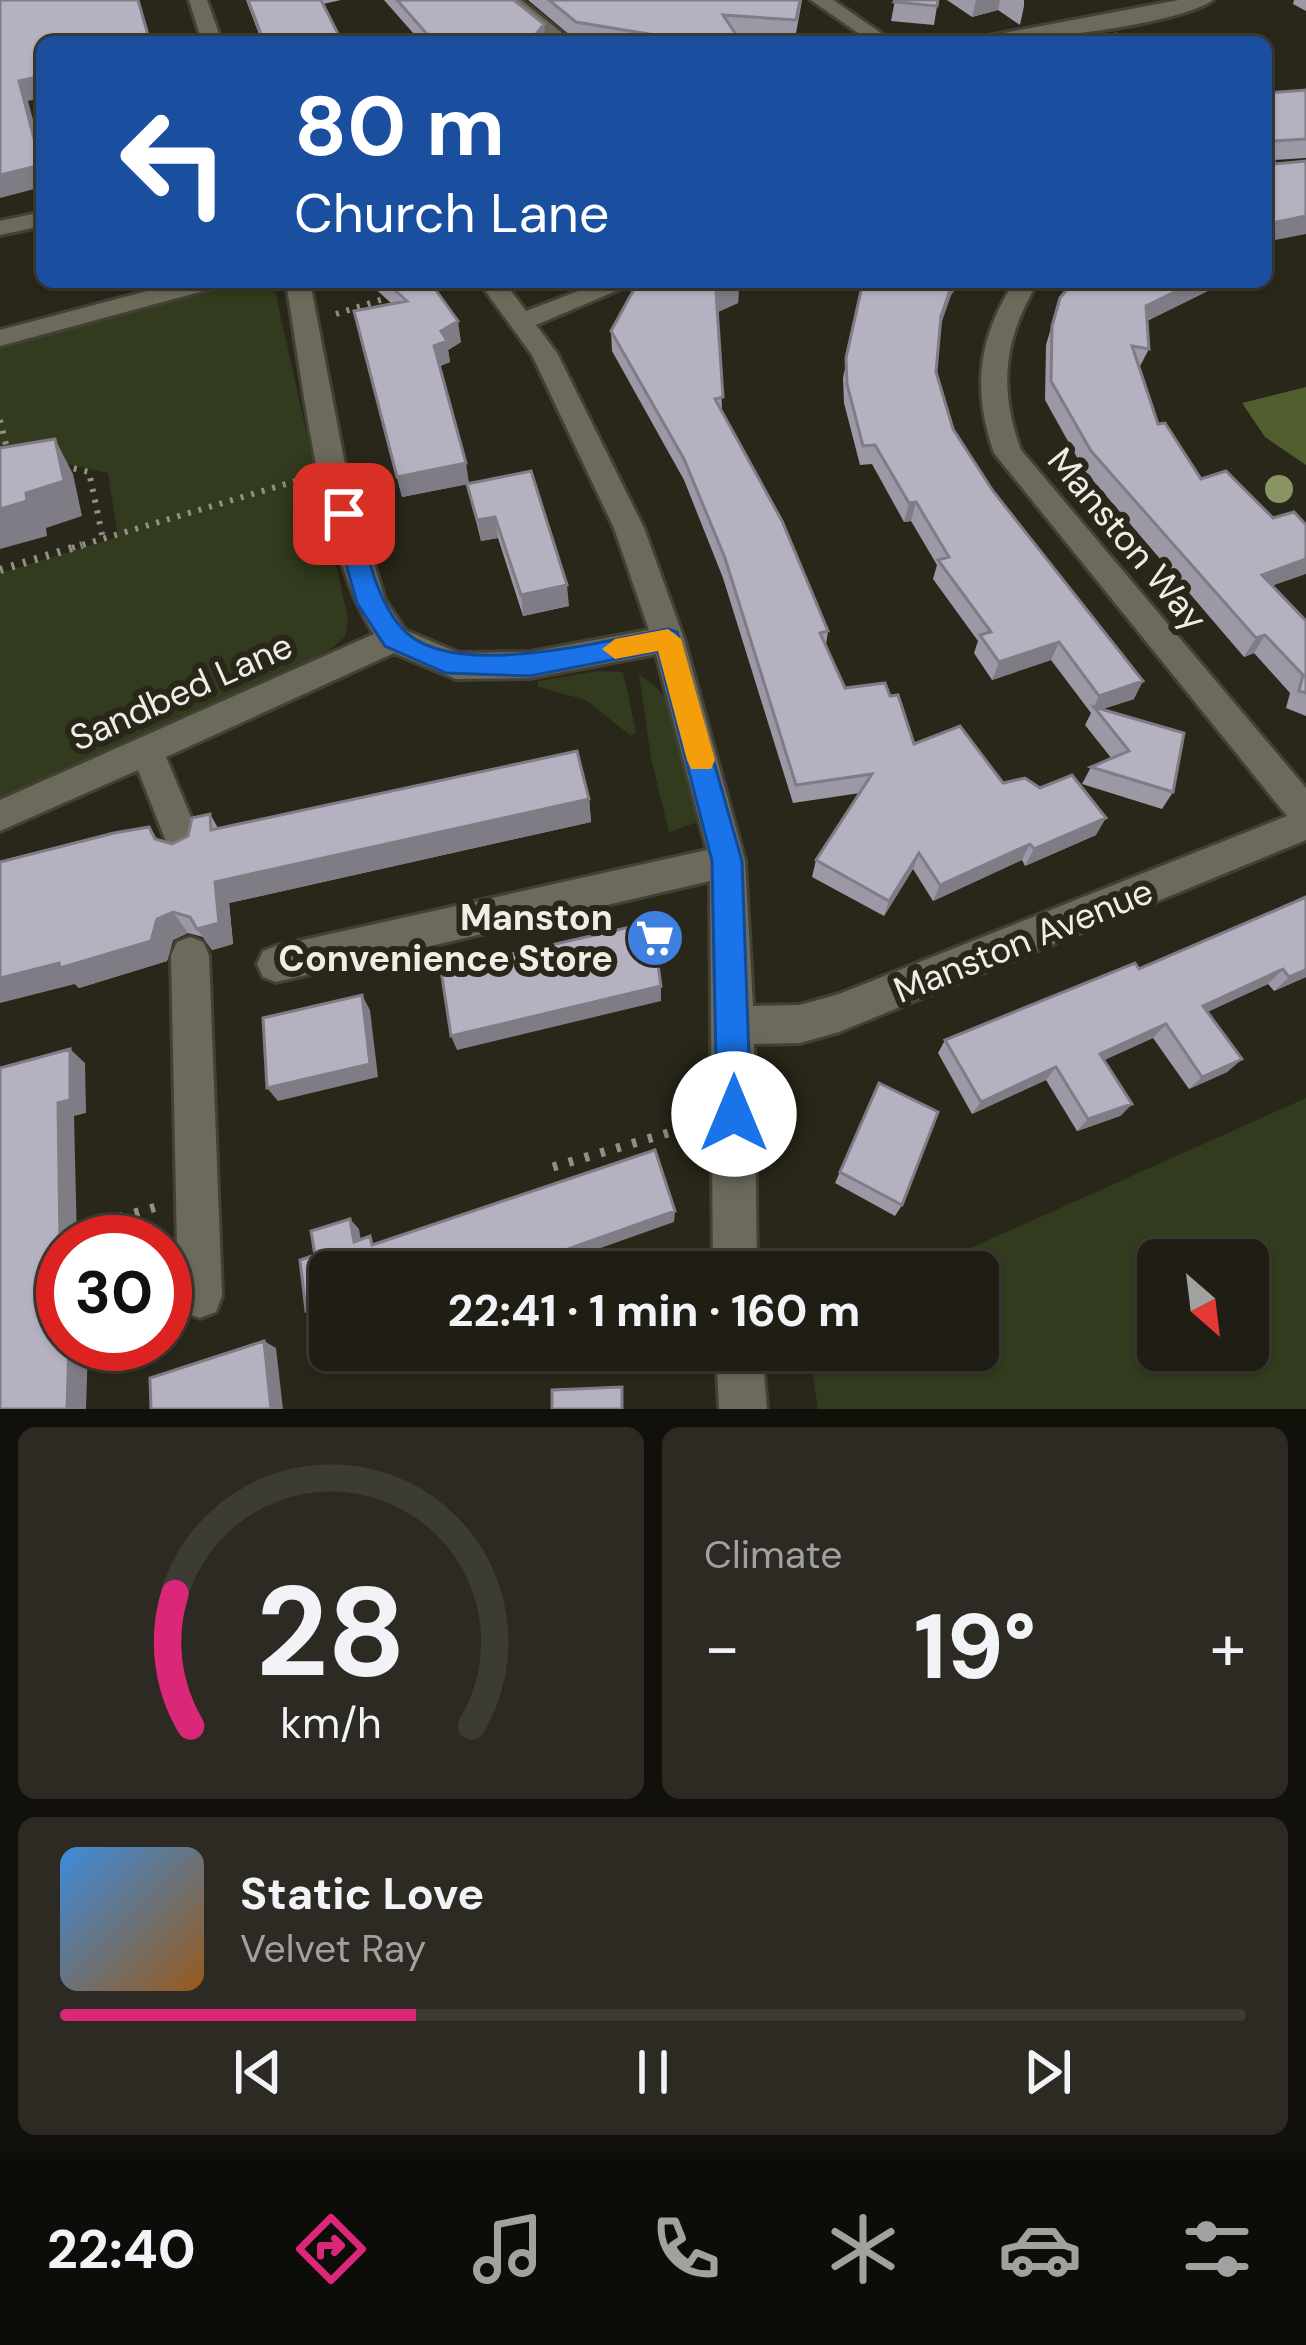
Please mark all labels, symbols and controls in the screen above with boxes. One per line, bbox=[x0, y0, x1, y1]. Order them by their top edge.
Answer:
text: 80 m bbox=[294, 72, 505, 181]
icon: left bbox=[96, 84, 252, 240]
text: Church Lane bbox=[294, 178, 609, 249]
street label: Manston Way bbox=[1037, 438, 1218, 641]
pin bbox=[293, 463, 395, 565]
icon: arrive bbox=[311, 481, 377, 547]
street label: Sandbed Lane bbox=[63, 621, 300, 761]
street label: Manston Avenue bbox=[887, 867, 1160, 1014]
place label: Manston Convenience Store bbox=[278, 894, 613, 982]
supermarket icon: Manston Convenience Store bbox=[624, 907, 686, 969]
position arrow bbox=[671, 1051, 797, 1177]
speed limit sign: 30 bbox=[36, 1215, 192, 1371]
north arrow bbox=[1137, 1239, 1269, 1371]
map controls bbox=[1137, 1239, 1269, 1371]
text: 22:41 · 1 min · 160 m bbox=[448, 1281, 860, 1340]
text: Climate bbox=[704, 1529, 842, 1580]
text: 28 bbox=[256, 1551, 406, 1714]
text: 19° bbox=[914, 1589, 1036, 1706]
text: − bbox=[704, 1605, 740, 1690]
text: + bbox=[1210, 1605, 1246, 1690]
text: km/h bbox=[280, 1695, 382, 1751]
text: Static Love bbox=[240, 1864, 484, 1923]
text: Velvet Ray bbox=[240, 1923, 426, 1974]
icon: previous bbox=[225, 2039, 291, 2105]
icon: pause bbox=[620, 2039, 686, 2105]
icon: next bbox=[1015, 2039, 1081, 2105]
icon: directions bbox=[289, 2207, 373, 2291]
icon: music bbox=[466, 2207, 550, 2291]
icon: phone bbox=[644, 2207, 728, 2291]
icon: climate bbox=[821, 2207, 905, 2291]
icon: car bbox=[998, 2207, 1082, 2291]
icon: filters bbox=[1175, 2207, 1259, 2291]
text: 22:40 bbox=[47, 2214, 196, 2285]

